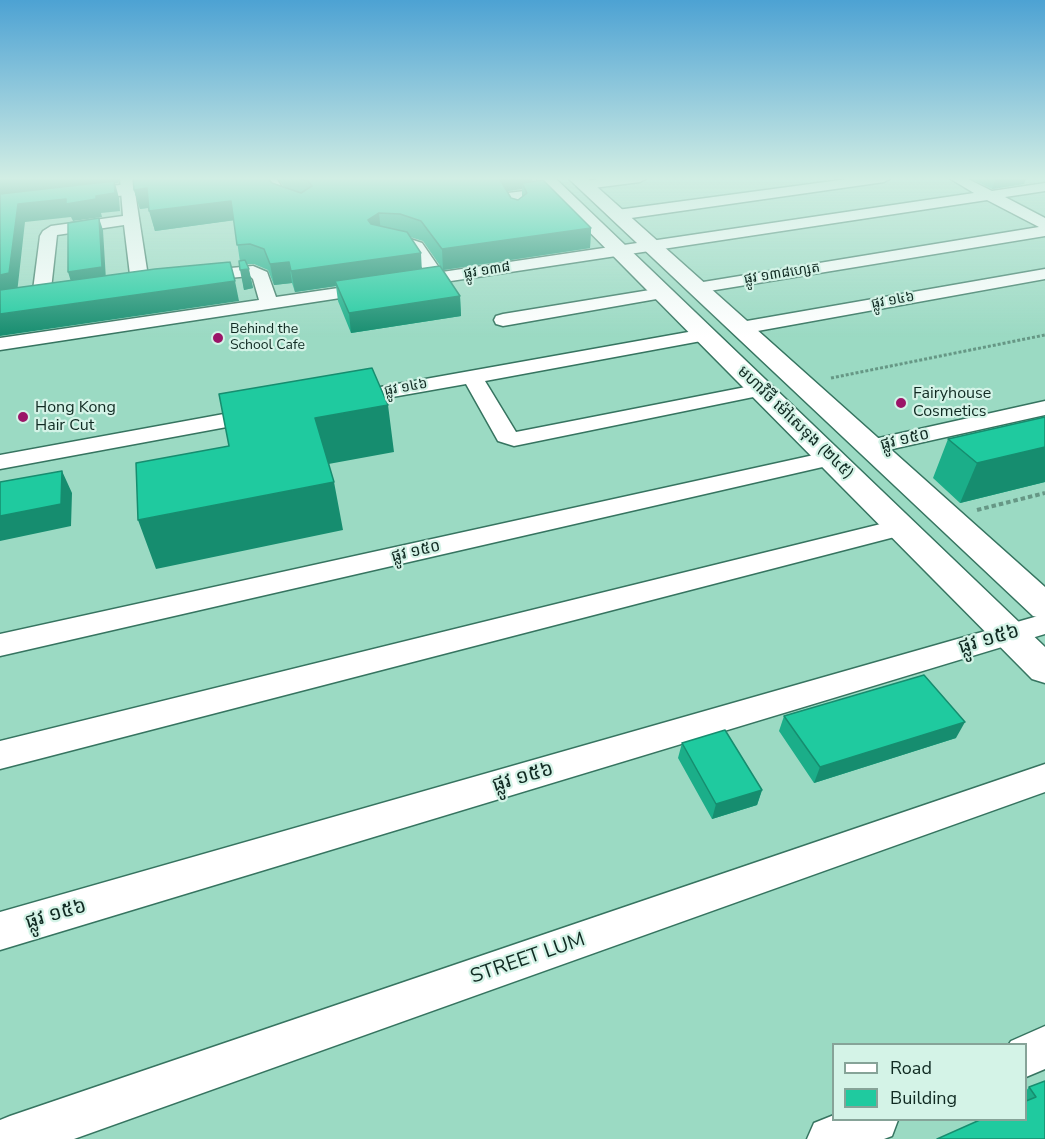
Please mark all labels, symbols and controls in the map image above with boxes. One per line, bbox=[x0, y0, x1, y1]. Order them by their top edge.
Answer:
street label: ផ្លូវ ១៣៨ bbox=[463, 259, 511, 283]
street label: ផ្លូវ ១៣៨ហ្សេត bbox=[743, 260, 821, 288]
street label: ផ្លូវ ១៤៦ bbox=[870, 289, 916, 313]
place label: Behind the School Cafe bbox=[230, 322, 305, 354]
marker: Behind the School Cafe bbox=[211, 331, 225, 345]
street label: មហាវិថី ម៉ៅសេទុង (២៤៥) bbox=[733, 363, 857, 483]
street label: ផ្លូវ ១៤៦ bbox=[383, 376, 429, 400]
place label: Fairyhouse Cosmetics bbox=[913, 384, 991, 422]
marker: Fairyhouse Cosmetics bbox=[894, 396, 908, 410]
place label: Hong Kong Hair Cut bbox=[35, 398, 116, 436]
marker: Hong Kong Hair Cut bbox=[16, 410, 30, 424]
street label: ផ្លូវ ១៥០ bbox=[878, 425, 932, 455]
street label: ផ្លូវ ១៥០ bbox=[389, 537, 443, 567]
street label: ផ្លូវ ១៥៦ bbox=[956, 620, 1022, 660]
street label: ផ្លូវ ១៥៦ bbox=[490, 758, 556, 798]
street label: ផ្លូវ ១៥៦ bbox=[23, 895, 89, 935]
street label: STREET LUM bbox=[468, 928, 588, 990]
legend bbox=[832, 1043, 1027, 1121]
text: Road bbox=[890, 1056, 932, 1080]
text: Building bbox=[890, 1086, 957, 1110]

